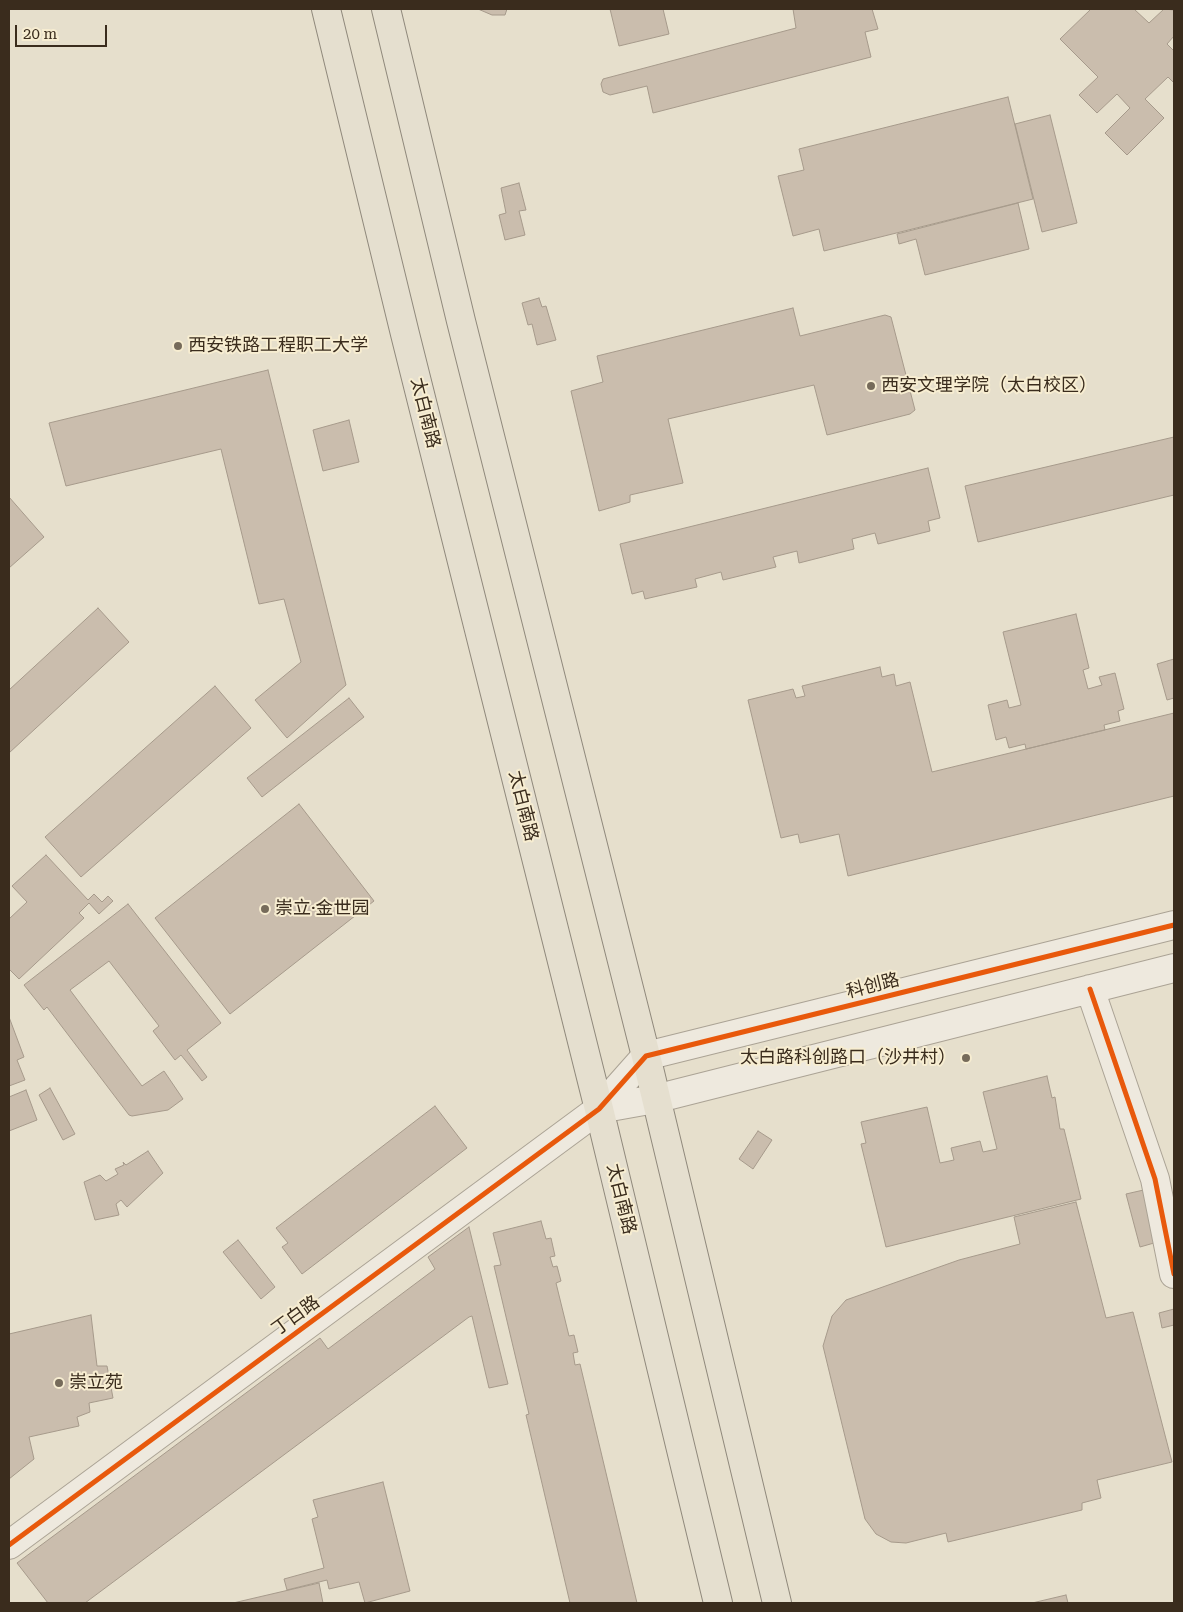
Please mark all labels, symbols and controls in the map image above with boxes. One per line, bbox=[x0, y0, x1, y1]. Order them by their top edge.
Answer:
scale bar bbox=[18, 15, 110, 47]
text: 20 m bbox=[23, 25, 57, 43]
place label: 西安铁路工程职工大学 bbox=[188, 335, 368, 357]
marker: 西安铁路工程职工大学 bbox=[172, 340, 184, 352]
street label: 太白南路 bbox=[406, 375, 444, 451]
place label: 西安文理学院（太白校区） bbox=[881, 375, 1097, 397]
marker: 西安文理学院（太白校区） bbox=[865, 380, 877, 392]
street label: 太白南路 bbox=[504, 768, 542, 844]
place label: 崇立·金世园 bbox=[275, 898, 370, 920]
marker: 崇立·金世园 bbox=[259, 903, 271, 915]
street label: 科创路 bbox=[844, 969, 902, 1003]
place label: 太白路科创路口（沙井村） bbox=[740, 1047, 956, 1069]
marker: 太白路科创路口（沙井村） bbox=[960, 1052, 972, 1064]
street label: 太白南路 bbox=[602, 1161, 640, 1237]
street label: 丁白路 bbox=[268, 1291, 324, 1341]
place label: 崇立苑 bbox=[69, 1372, 123, 1394]
marker: 崇立苑 bbox=[53, 1377, 65, 1389]

